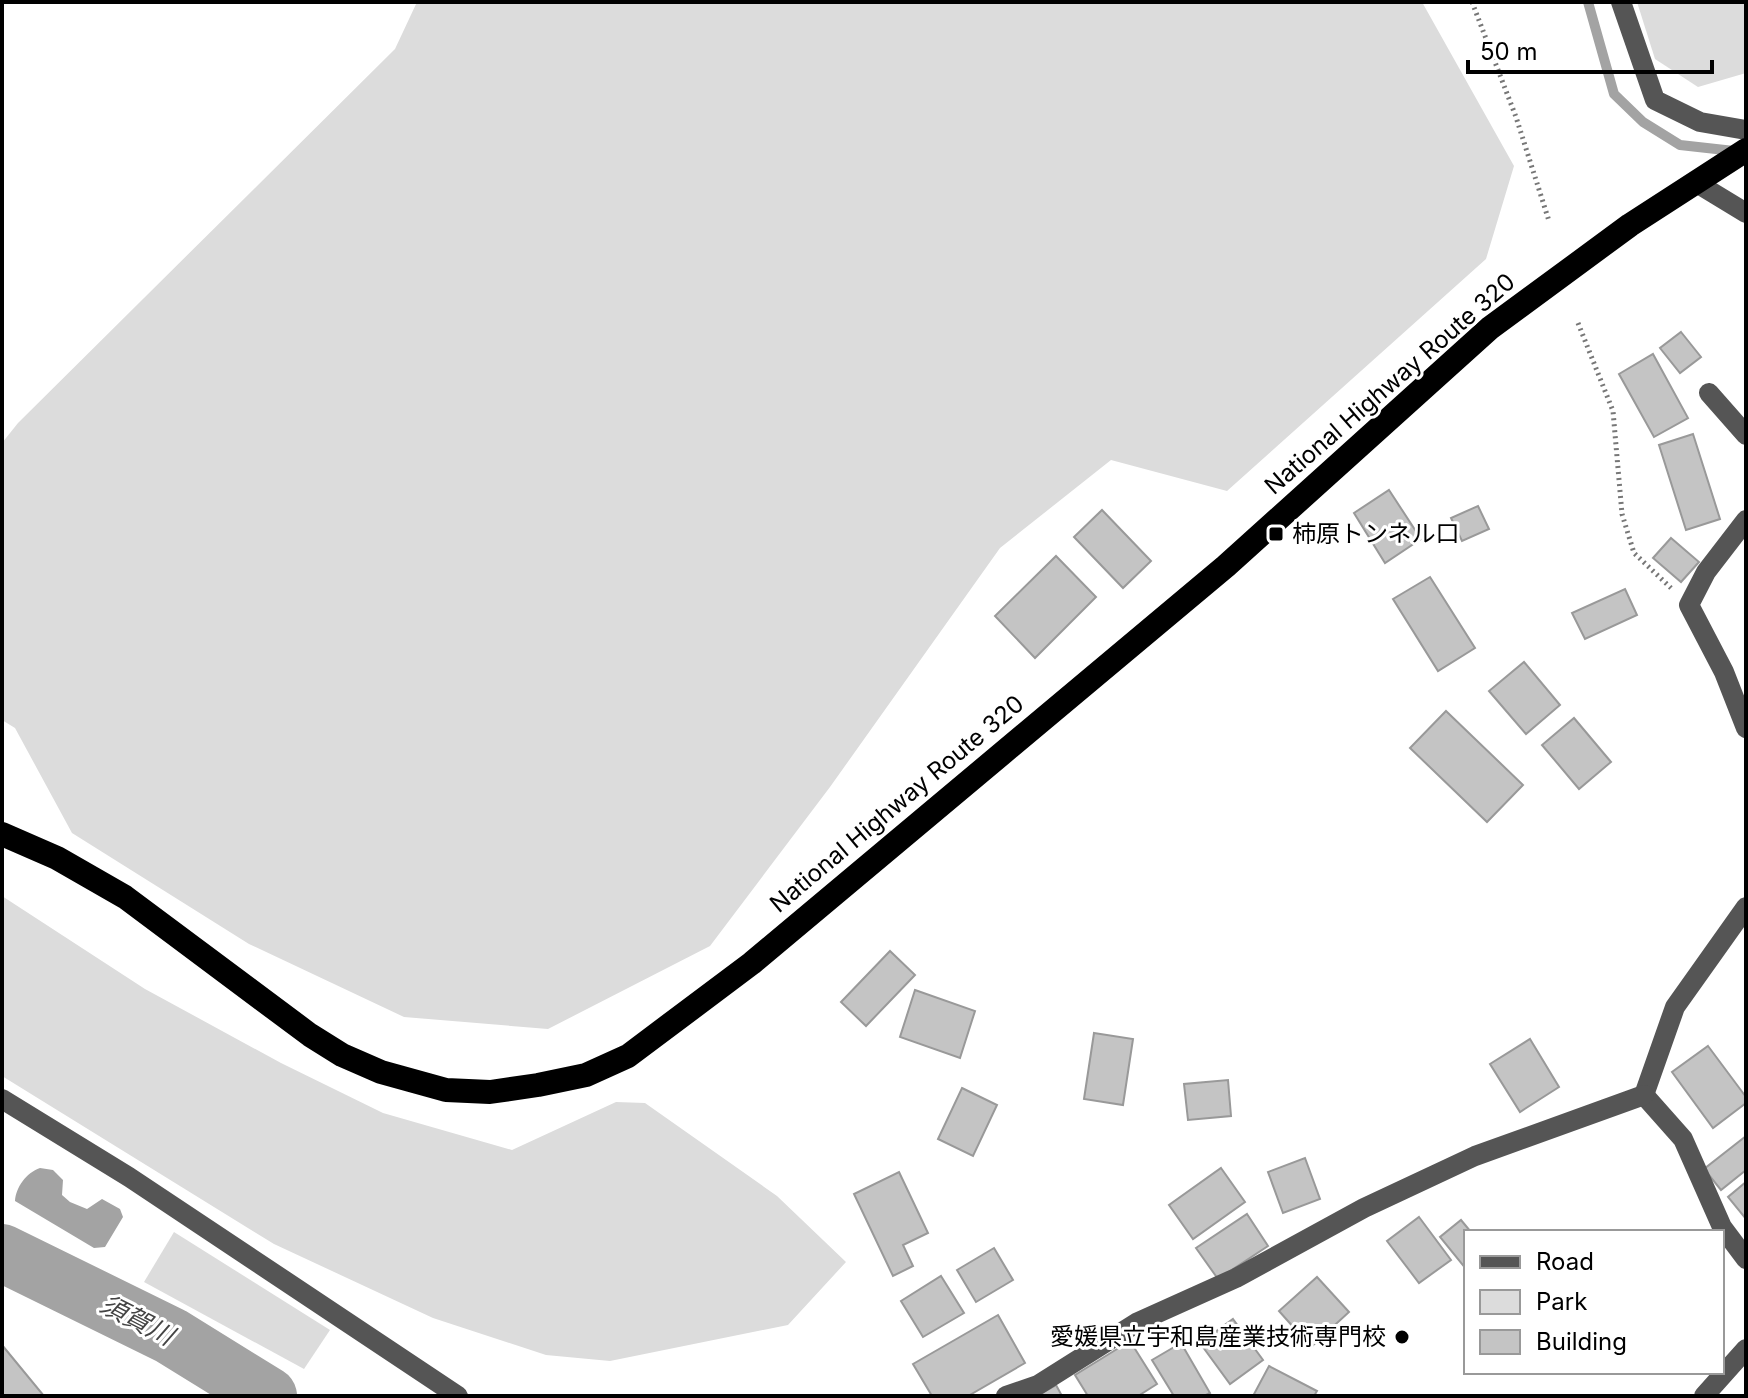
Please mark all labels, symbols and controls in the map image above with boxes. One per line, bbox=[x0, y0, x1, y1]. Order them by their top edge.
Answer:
scale bar bbox=[1468, 24, 1712, 74]
text: 50 m bbox=[1480, 37, 1538, 66]
street label: National Highway Route 320 bbox=[1259, 267, 1521, 500]
place label: 柿原トンネル口 bbox=[1292, 519, 1460, 548]
marker: 柿原トンネル口 bbox=[1267, 525, 1285, 543]
street label: National Highway Route 320 bbox=[764, 689, 1029, 918]
legend bbox=[1464, 1230, 1724, 1374]
text: Road bbox=[1536, 1247, 1594, 1276]
text: Park bbox=[1536, 1287, 1587, 1316]
water label: 須賀川 bbox=[95, 1288, 182, 1352]
place label: 愛媛県立宇和島産業技術専門校 bbox=[1050, 1322, 1386, 1351]
text: Building bbox=[1536, 1327, 1627, 1356]
marker: 愛媛県立宇和島産業技術専門校 bbox=[1393, 1328, 1411, 1346]

